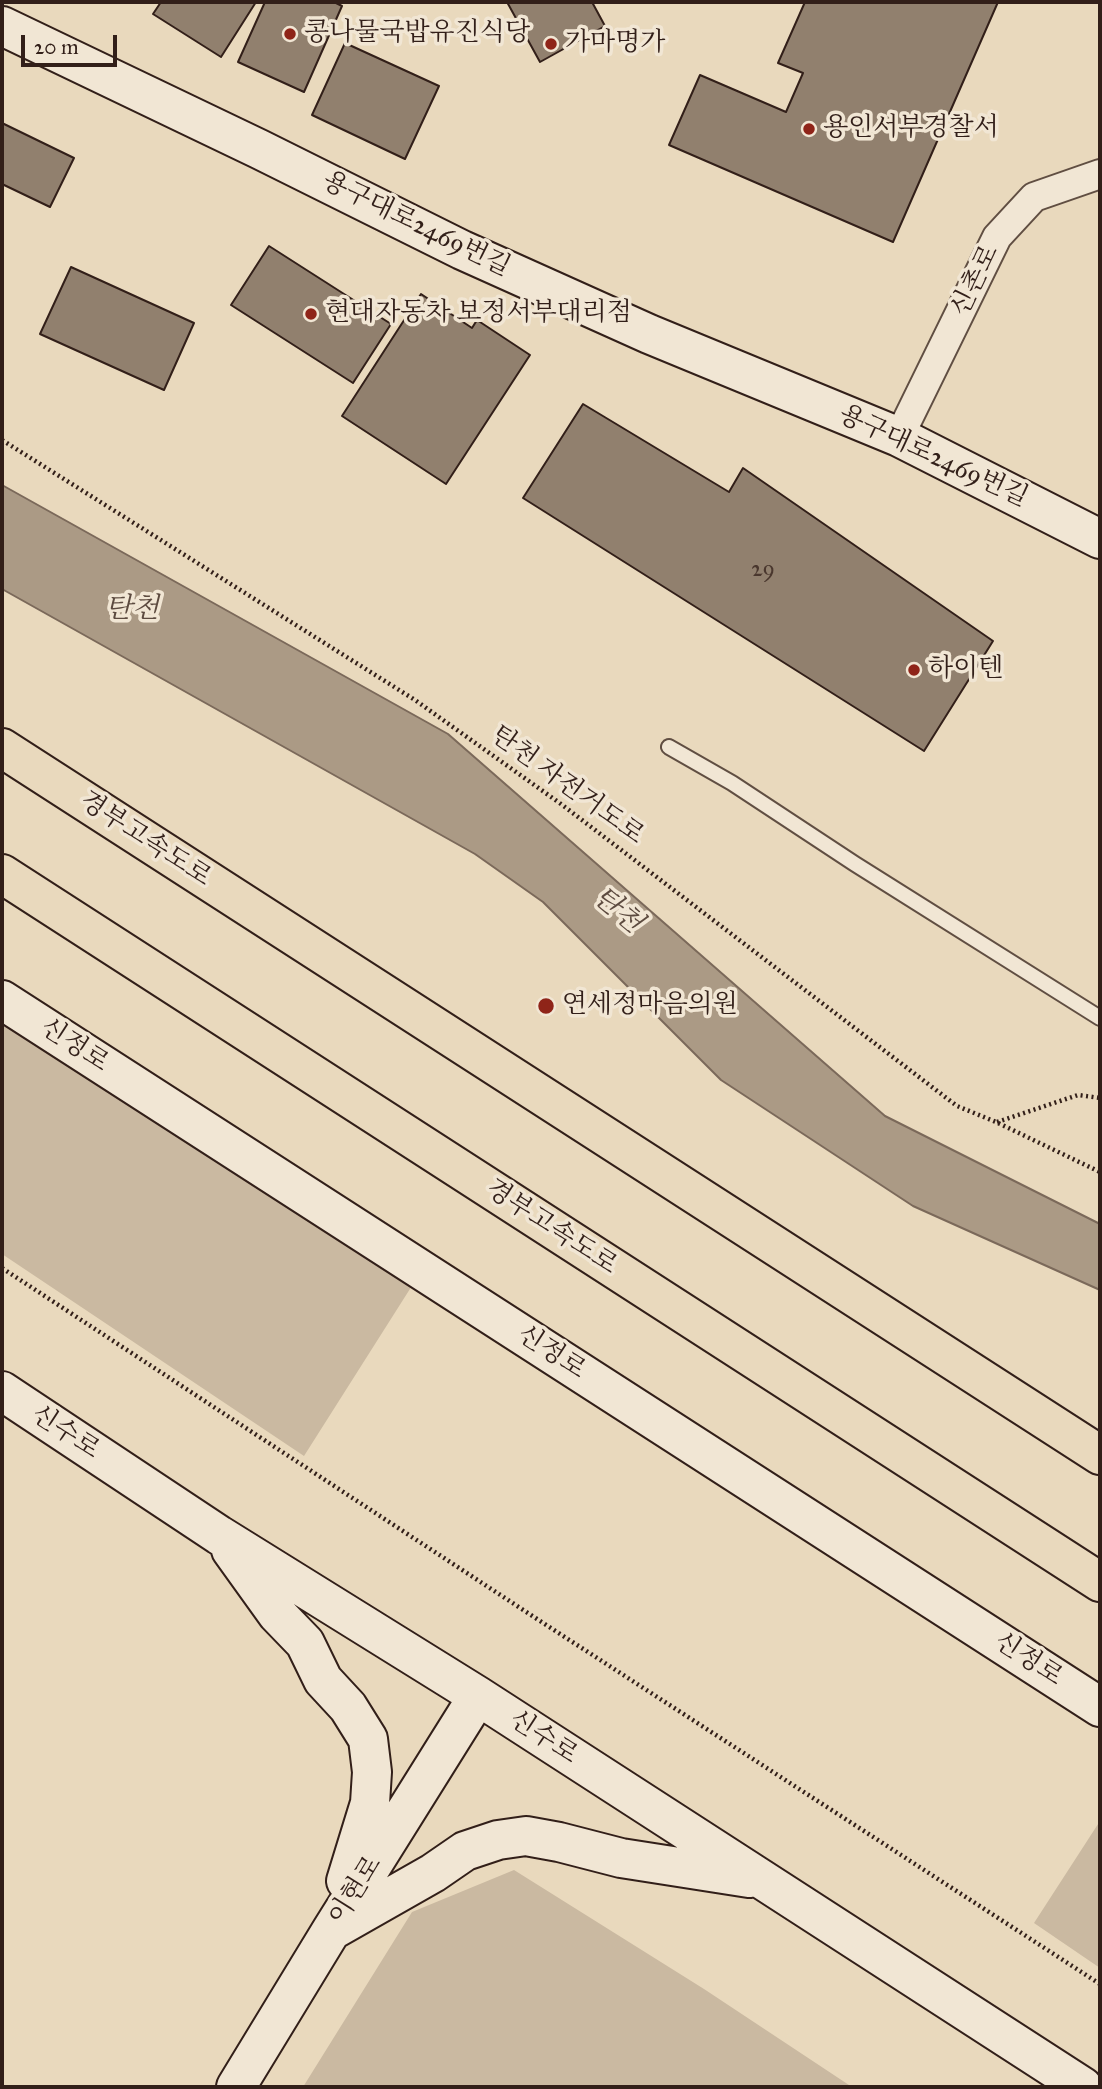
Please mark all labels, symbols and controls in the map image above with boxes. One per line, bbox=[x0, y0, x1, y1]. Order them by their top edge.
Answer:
place label: 콩나물국밥유진식당 bbox=[304, 18, 530, 50]
scale bar bbox=[24, 21, 121, 65]
marker: 콩나물국밥유진식당 bbox=[282, 26, 298, 42]
place label: 가마명가 bbox=[565, 28, 665, 60]
text: 20 m bbox=[34, 34, 79, 60]
marker: 가마명가 bbox=[543, 36, 559, 52]
place label: 용인서부경찰서 bbox=[823, 113, 999, 145]
marker: 용인서부경찰서 bbox=[801, 121, 817, 137]
street label: 용구대로2469번길 bbox=[317, 166, 515, 284]
street label: 신촌로 bbox=[945, 240, 1007, 322]
place label: 현대자동차 보정서부대리점 bbox=[325, 298, 632, 330]
marker: 현대자동차 보정서부대리점 bbox=[303, 306, 319, 322]
street label: 용구대로2469번길 bbox=[833, 399, 1033, 515]
house number: 29 bbox=[751, 556, 775, 584]
water label: 탄천 bbox=[105, 593, 159, 627]
place label: 하이텐 bbox=[928, 654, 1003, 686]
marker: 하이텐 bbox=[906, 662, 922, 678]
street label: 탄천 자전거도로 bbox=[484, 720, 650, 852]
street label: 경부고속도로 bbox=[73, 786, 217, 894]
water label: 탄천 bbox=[585, 881, 649, 941]
place label: 연세정마음의원 bbox=[562, 990, 738, 1022]
marker: 연세정마음의원 bbox=[536, 996, 556, 1016]
street label: 신정로 bbox=[34, 1012, 114, 1080]
street label: 경부고속도로 bbox=[479, 1174, 623, 1282]
street label: 신정로 bbox=[511, 1319, 591, 1387]
street label: 신수로 bbox=[25, 1399, 105, 1467]
street label: 신정로 bbox=[988, 1626, 1068, 1694]
street label: 신수로 bbox=[503, 1704, 583, 1772]
street label: 이현로 bbox=[323, 1851, 389, 1931]

